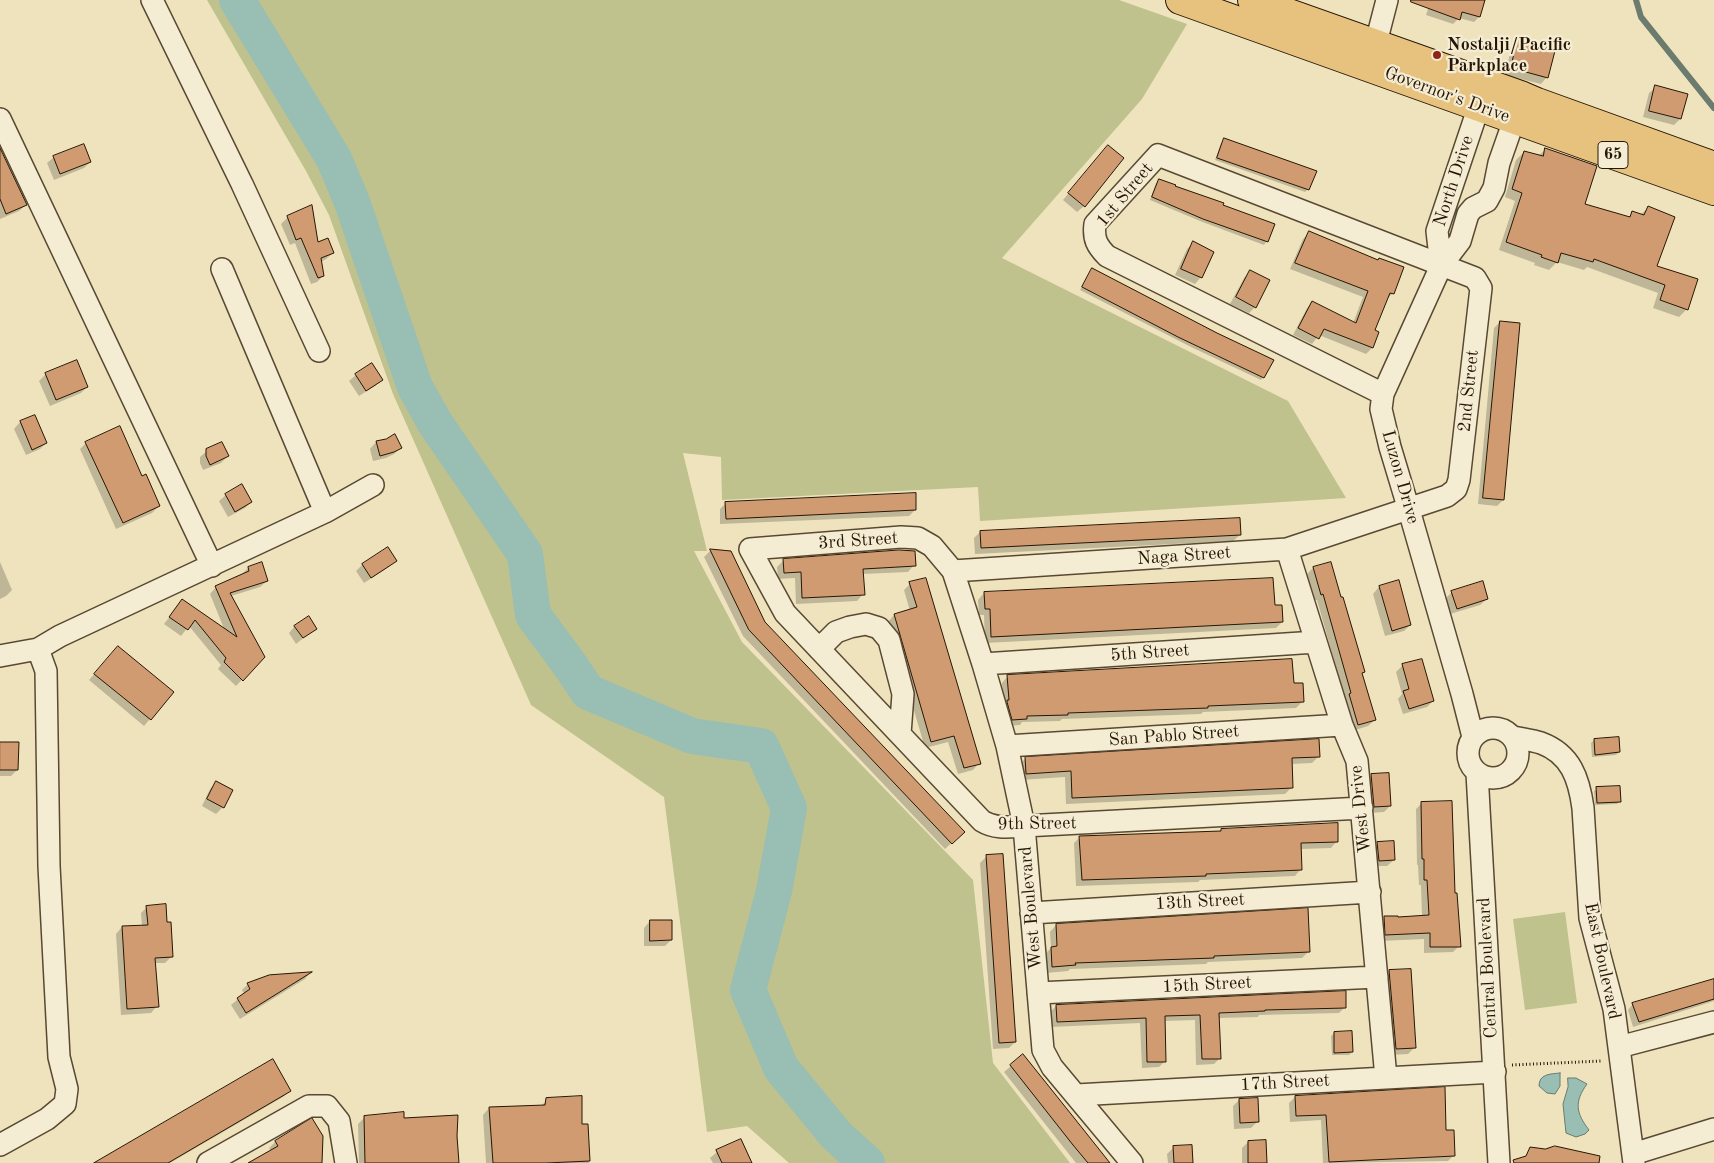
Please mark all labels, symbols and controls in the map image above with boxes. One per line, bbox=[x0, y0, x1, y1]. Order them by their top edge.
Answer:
place label: Nostalji/Pacific Parkplace bbox=[1447, 34, 1571, 76]
marker: Nostalji/Pacific Parkplace bbox=[1431, 49, 1443, 61]
street label: Governor's Drive bbox=[1381, 62, 1513, 128]
street label: North Drive bbox=[1429, 133, 1479, 229]
road number: 65 bbox=[1598, 142, 1628, 168]
street label: 1st Street bbox=[1092, 158, 1158, 232]
street label: 2nd Street bbox=[1454, 349, 1484, 433]
street label: Luzon Drive bbox=[1376, 428, 1424, 526]
street label: 3rd Street bbox=[817, 527, 899, 555]
street label: Naga Street bbox=[1136, 542, 1232, 570]
street label: 5th Street bbox=[1110, 639, 1190, 667]
street label: San Pablo Street bbox=[1108, 721, 1240, 751]
street label: West Drive bbox=[1346, 764, 1376, 854]
street label: 9th Street bbox=[997, 813, 1077, 835]
street label: West Boulevard bbox=[1015, 845, 1047, 971]
street label: 13th Street bbox=[1155, 889, 1245, 915]
street label: Central Boulevard bbox=[1474, 897, 1502, 1039]
street label: East Boulevard bbox=[1579, 900, 1625, 1022]
street label: 15th Street bbox=[1162, 972, 1252, 998]
street label: 17th Street bbox=[1240, 1070, 1330, 1096]

